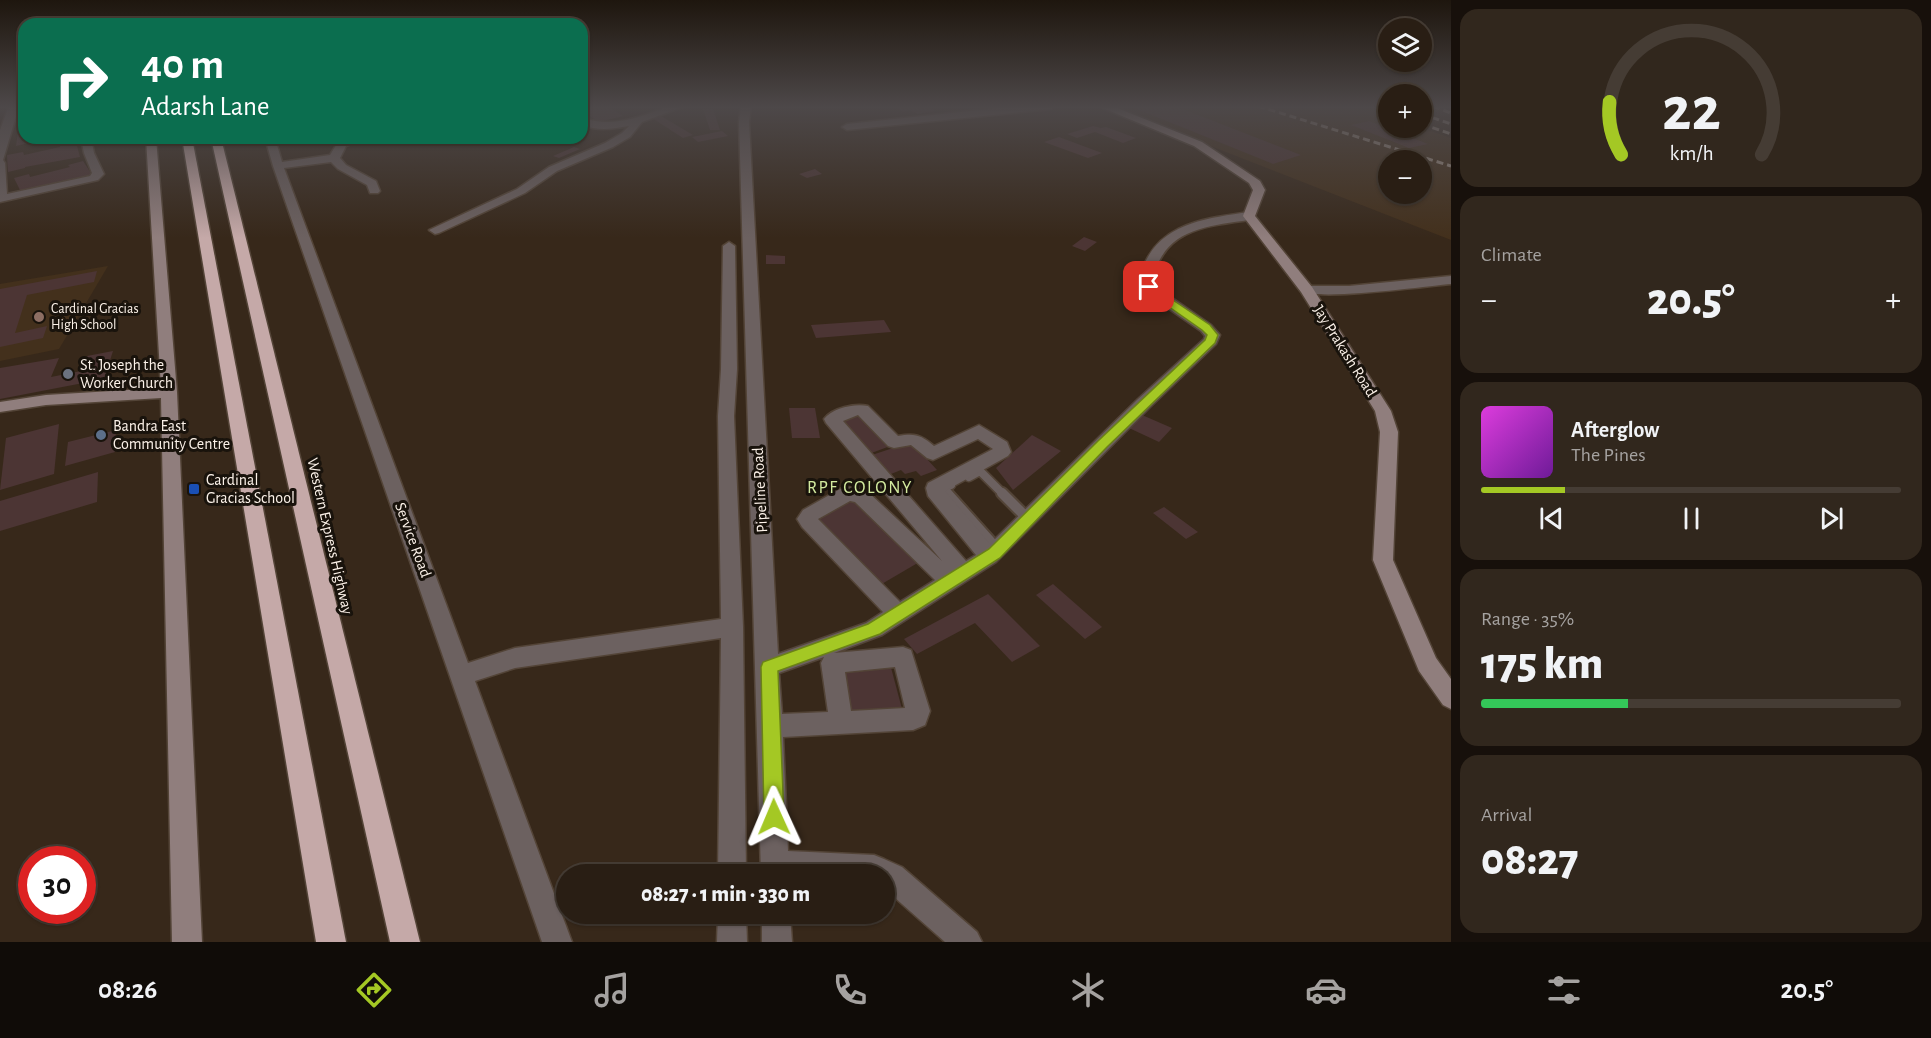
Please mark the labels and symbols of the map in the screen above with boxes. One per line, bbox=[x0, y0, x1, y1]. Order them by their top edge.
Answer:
pin bbox=[1123, 261, 1174, 312]
place label: Cardinal Gracias High School bbox=[51, 302, 139, 332]
street label: Jay Prakash Road bbox=[1310, 302, 1380, 400]
marker: Cardinal Gracias High School bbox=[32, 310, 46, 324]
place label: St. Joseph the Worker Church bbox=[80, 357, 173, 391]
marker: St. Joseph the Worker Church bbox=[61, 367, 75, 381]
place label: Bandra East Community Centre bbox=[113, 418, 230, 453]
marker: Bandra East Community Centre bbox=[94, 428, 108, 442]
street label: Pipeline Road bbox=[750, 447, 770, 533]
street label: Western Express Highway bbox=[303, 456, 356, 616]
place label: Cardinal Gracias School bbox=[206, 472, 295, 506]
district label: RPF COLONY bbox=[807, 479, 913, 497]
marker: Cardinal Gracias School bbox=[187, 482, 201, 496]
street label: Service Road bbox=[392, 500, 434, 580]
position arrow bbox=[742, 785, 806, 849]
speed limit sign: 30 bbox=[18, 846, 96, 924]

